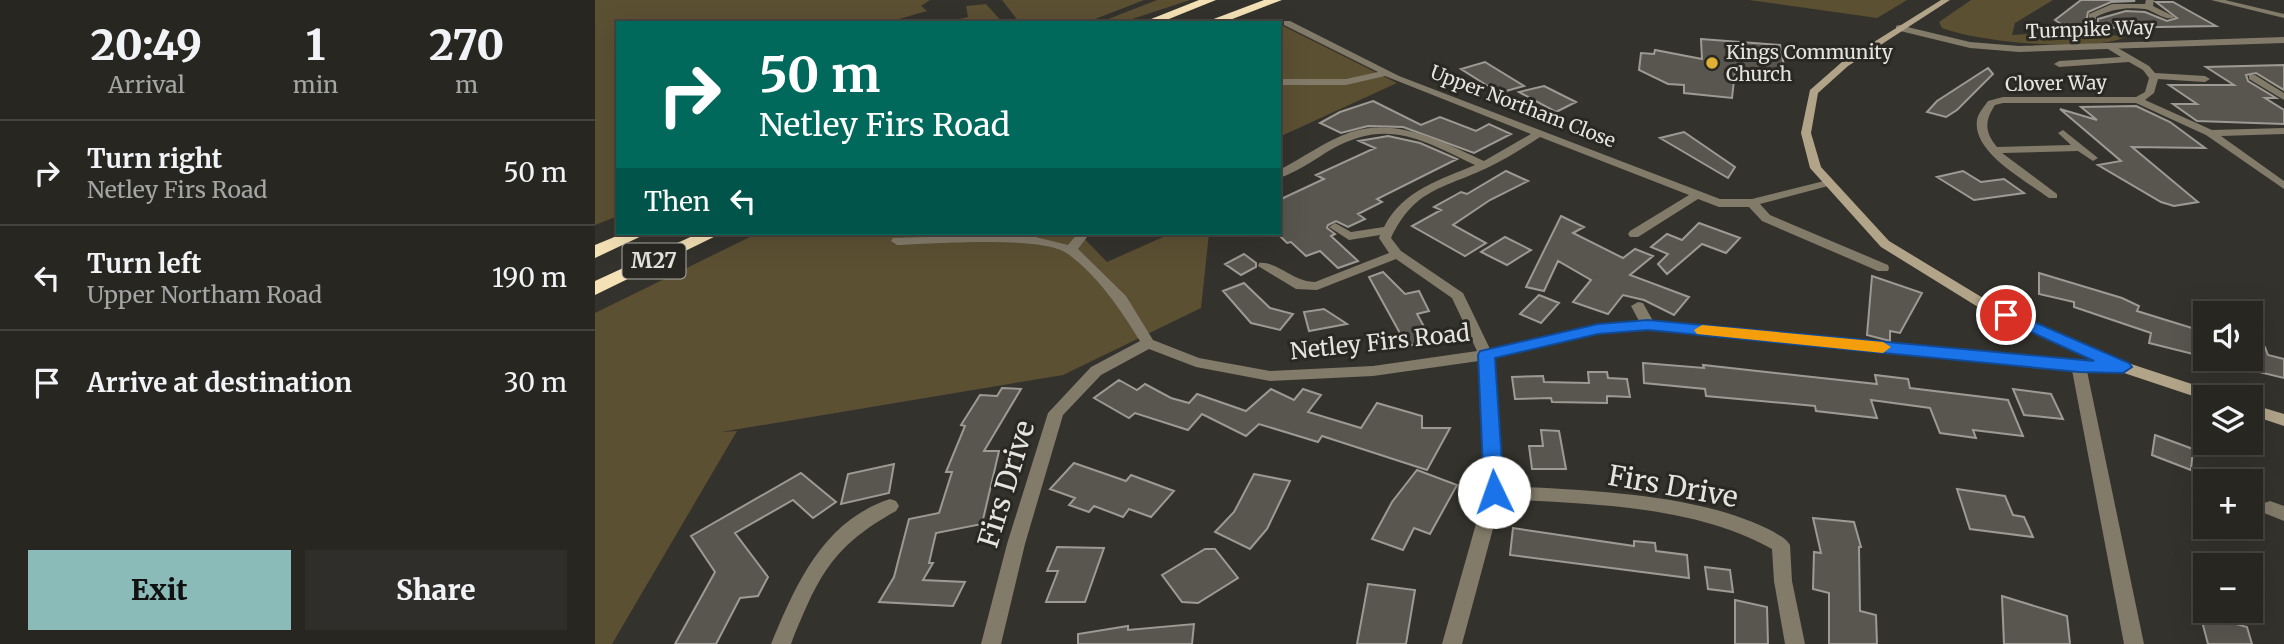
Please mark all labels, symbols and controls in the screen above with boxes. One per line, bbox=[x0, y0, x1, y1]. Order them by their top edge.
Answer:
street label: Turnpike Way bbox=[2025, 15, 2155, 43]
text: 20:49 bbox=[91, 19, 202, 71]
text: 1 bbox=[306, 19, 325, 71]
text: 270 bbox=[429, 19, 504, 71]
place label: Kings Community Church bbox=[1726, 40, 1893, 86]
text: 50 m bbox=[759, 44, 880, 105]
icon: right bbox=[644, 49, 735, 140]
marker: Kings Community Church bbox=[1704, 55, 1720, 71]
street label: Upper Northam Close bbox=[1427, 60, 1619, 152]
text: Arrival bbox=[108, 70, 185, 99]
text: min bbox=[293, 70, 338, 99]
text: m bbox=[455, 70, 478, 99]
street label: Clover Way bbox=[2005, 70, 2107, 96]
text: Netley Firs Road bbox=[759, 105, 1010, 145]
text: Turn right bbox=[87, 142, 222, 175]
icon: right bbox=[28, 154, 66, 192]
text: 50 m bbox=[503, 156, 567, 189]
text: Netley Firs Road bbox=[87, 175, 267, 204]
icon: left bbox=[724, 182, 762, 220]
text: Then bbox=[644, 185, 710, 218]
road number: M27 bbox=[623, 244, 685, 278]
text: Turn left bbox=[87, 247, 201, 280]
icon: left bbox=[28, 259, 66, 297]
text: 190 m bbox=[492, 261, 567, 294]
text: Upper Northam Road bbox=[87, 280, 322, 309]
pin bbox=[1976, 285, 2036, 345]
icon: arrive bbox=[1987, 296, 2025, 334]
map controls bbox=[2193, 301, 2263, 623]
button: sound bbox=[2193, 301, 2263, 371]
street label: Netley Firs Road bbox=[1289, 318, 1471, 365]
icon: arrive bbox=[28, 364, 66, 402]
text: Arrive at destination bbox=[87, 366, 352, 399]
text: 30 m bbox=[504, 366, 567, 399]
button: layers bbox=[2193, 385, 2263, 455]
street label: Firs Drive bbox=[970, 416, 1042, 552]
position arrow bbox=[1457, 455, 1531, 529]
street label: Firs Drive bbox=[1605, 457, 1741, 515]
button: + bbox=[2193, 469, 2263, 539]
button: Exit bbox=[28, 550, 291, 630]
button: Share bbox=[305, 550, 567, 630]
button: − bbox=[2193, 553, 2263, 623]

